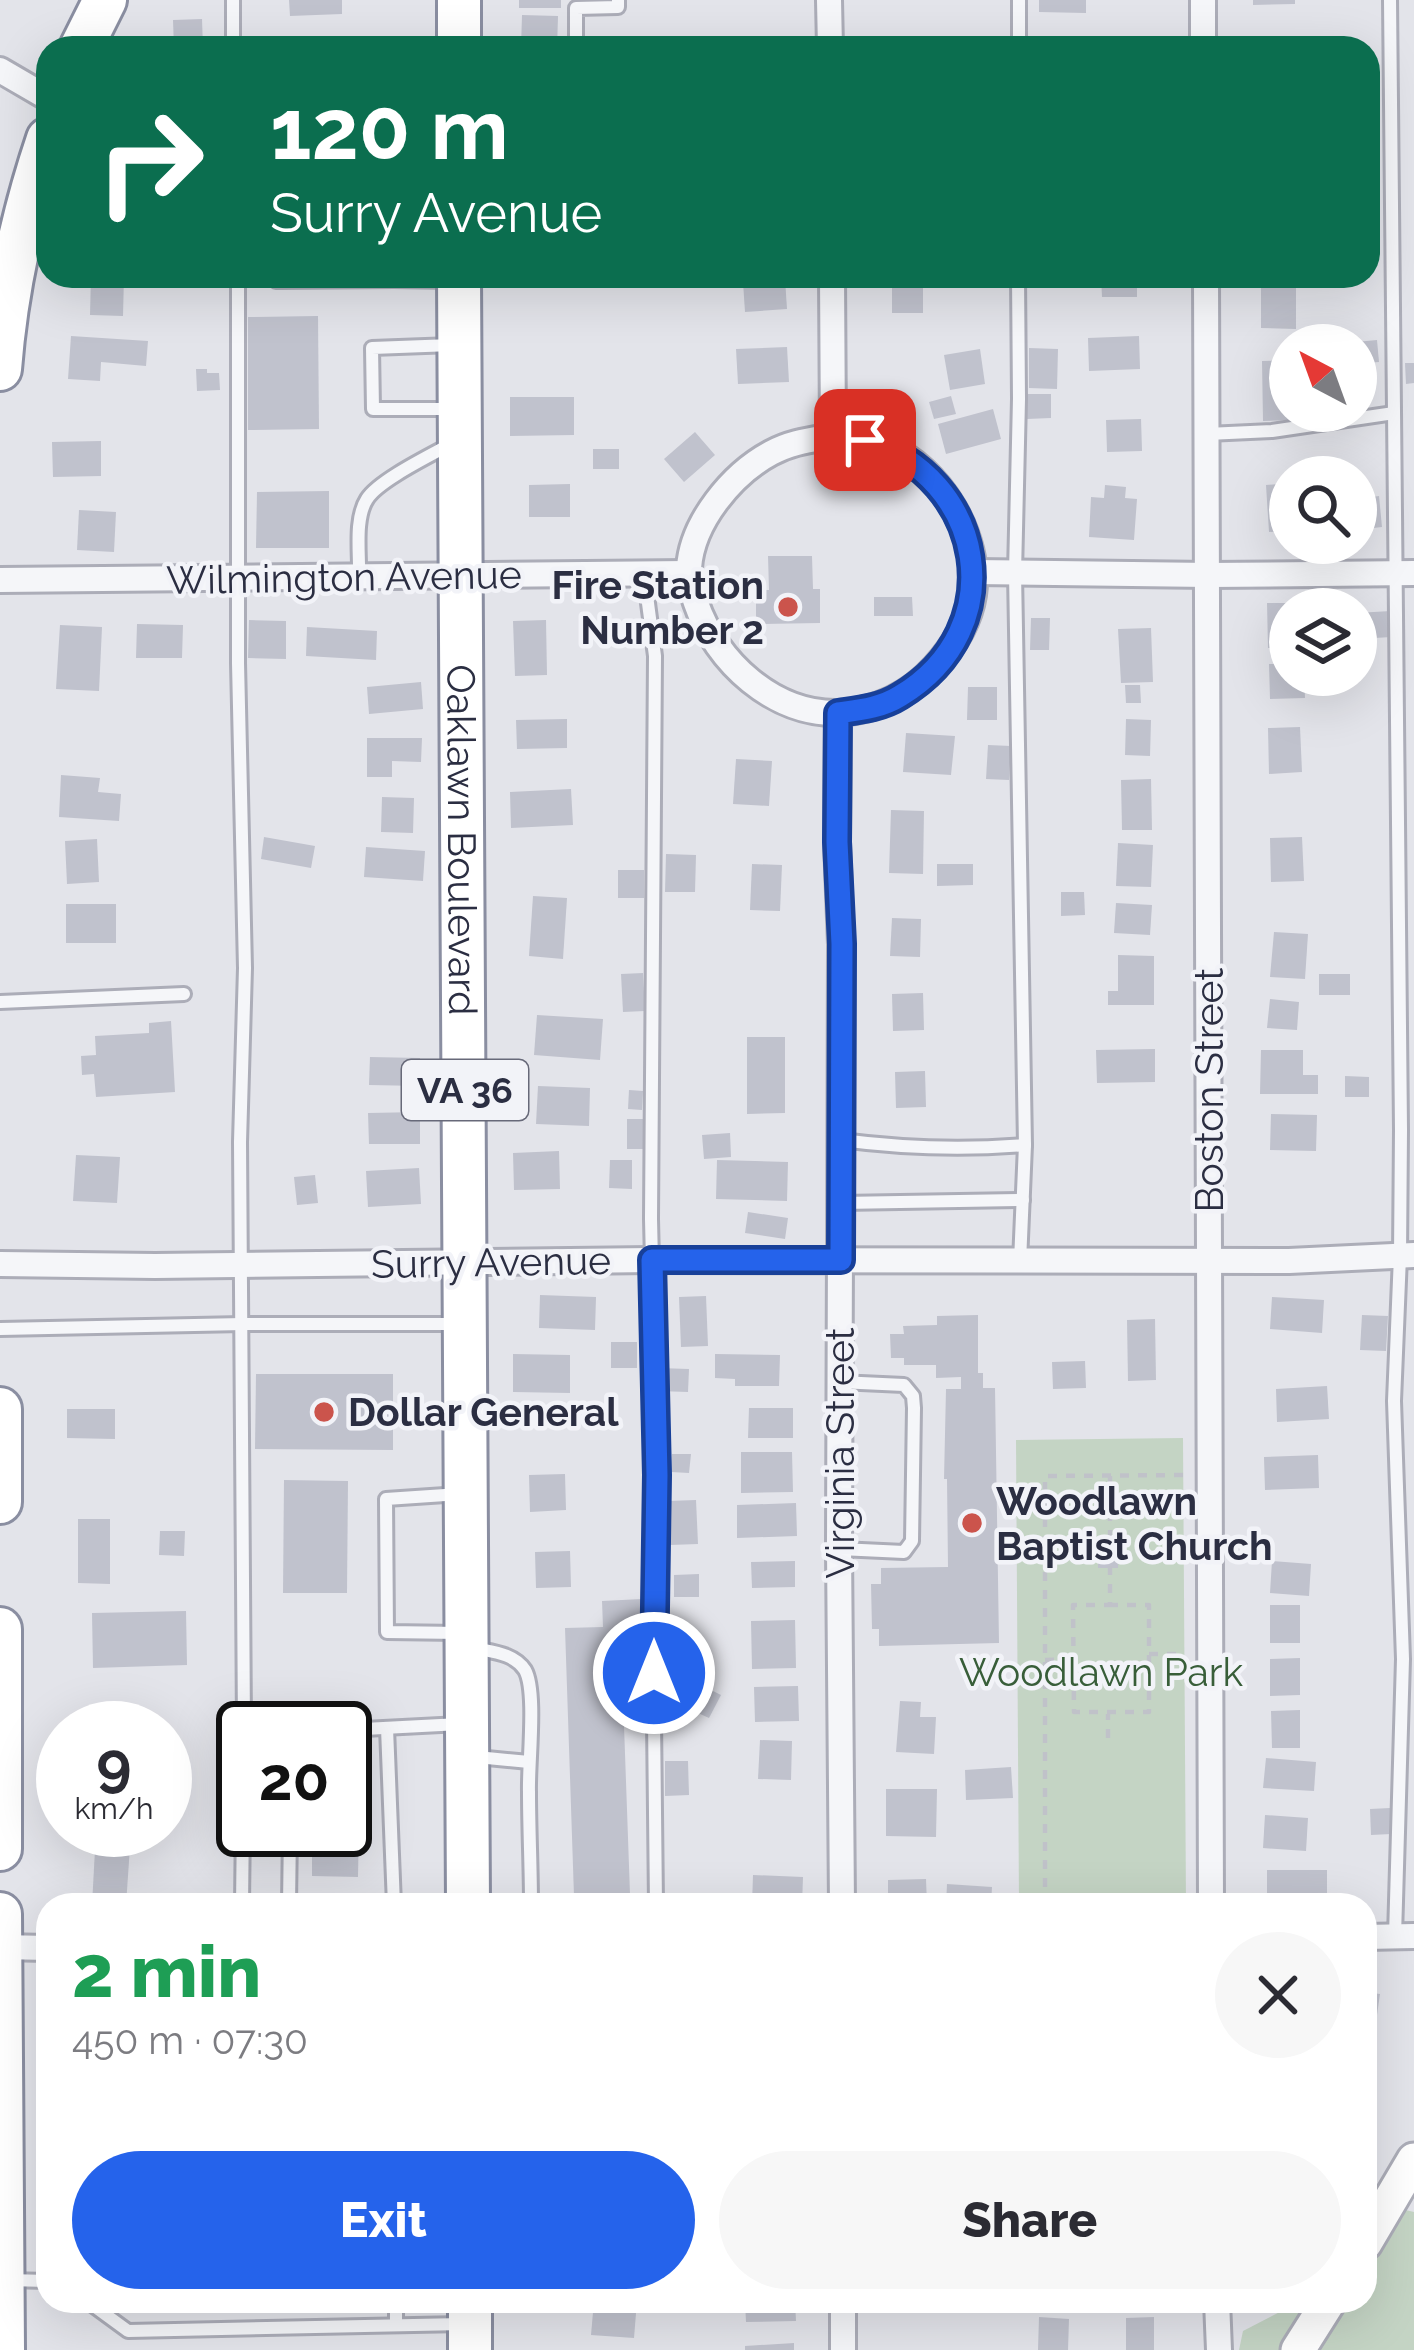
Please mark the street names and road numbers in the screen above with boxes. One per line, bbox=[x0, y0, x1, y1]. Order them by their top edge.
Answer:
street label: Wilmington Avenue bbox=[166, 551, 522, 603]
street label: Oaklawn Boulevard bbox=[438, 664, 486, 1016]
street label: Boston Street bbox=[1186, 968, 1232, 1212]
road number: VA 36 bbox=[402, 1060, 528, 1120]
street label: Surry Avenue bbox=[371, 1237, 611, 1287]
street label: Virginia Street bbox=[817, 1327, 863, 1579]

